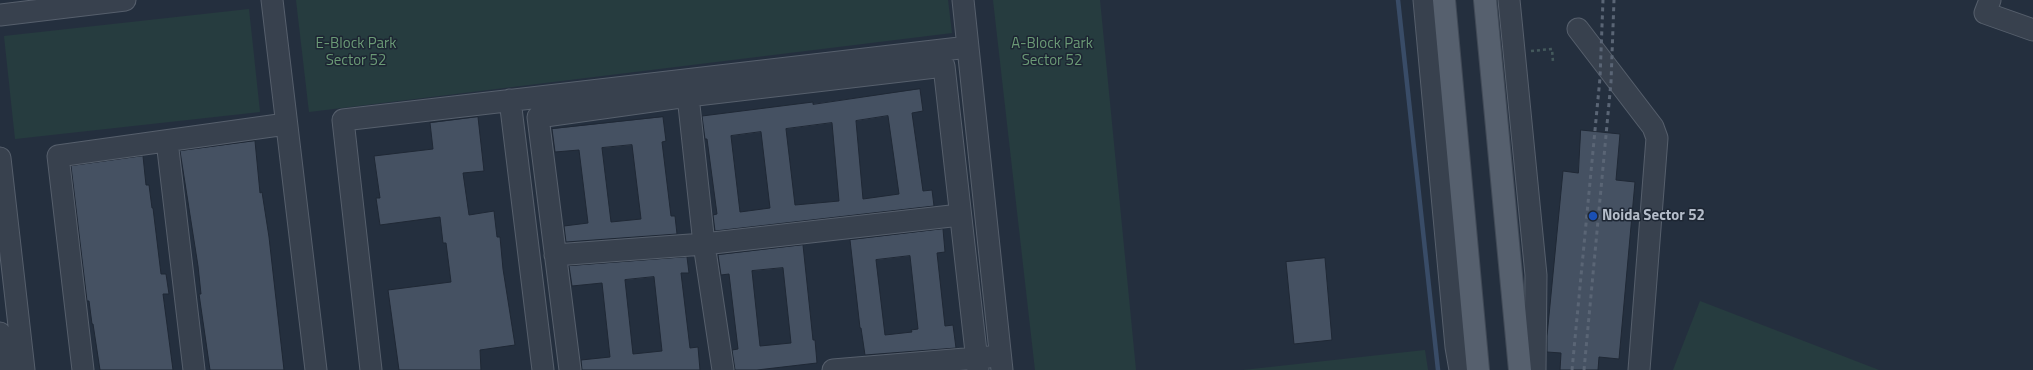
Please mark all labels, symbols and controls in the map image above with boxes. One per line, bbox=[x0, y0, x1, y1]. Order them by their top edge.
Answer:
park label: E-Block Park Sector 52 bbox=[316, 35, 396, 70]
park label: A-Block Park Sector 52 bbox=[1011, 35, 1093, 70]
place label: Noida Sector 52 bbox=[1602, 207, 1705, 225]
marker: Noida Sector 52 bbox=[1587, 210, 1599, 222]

